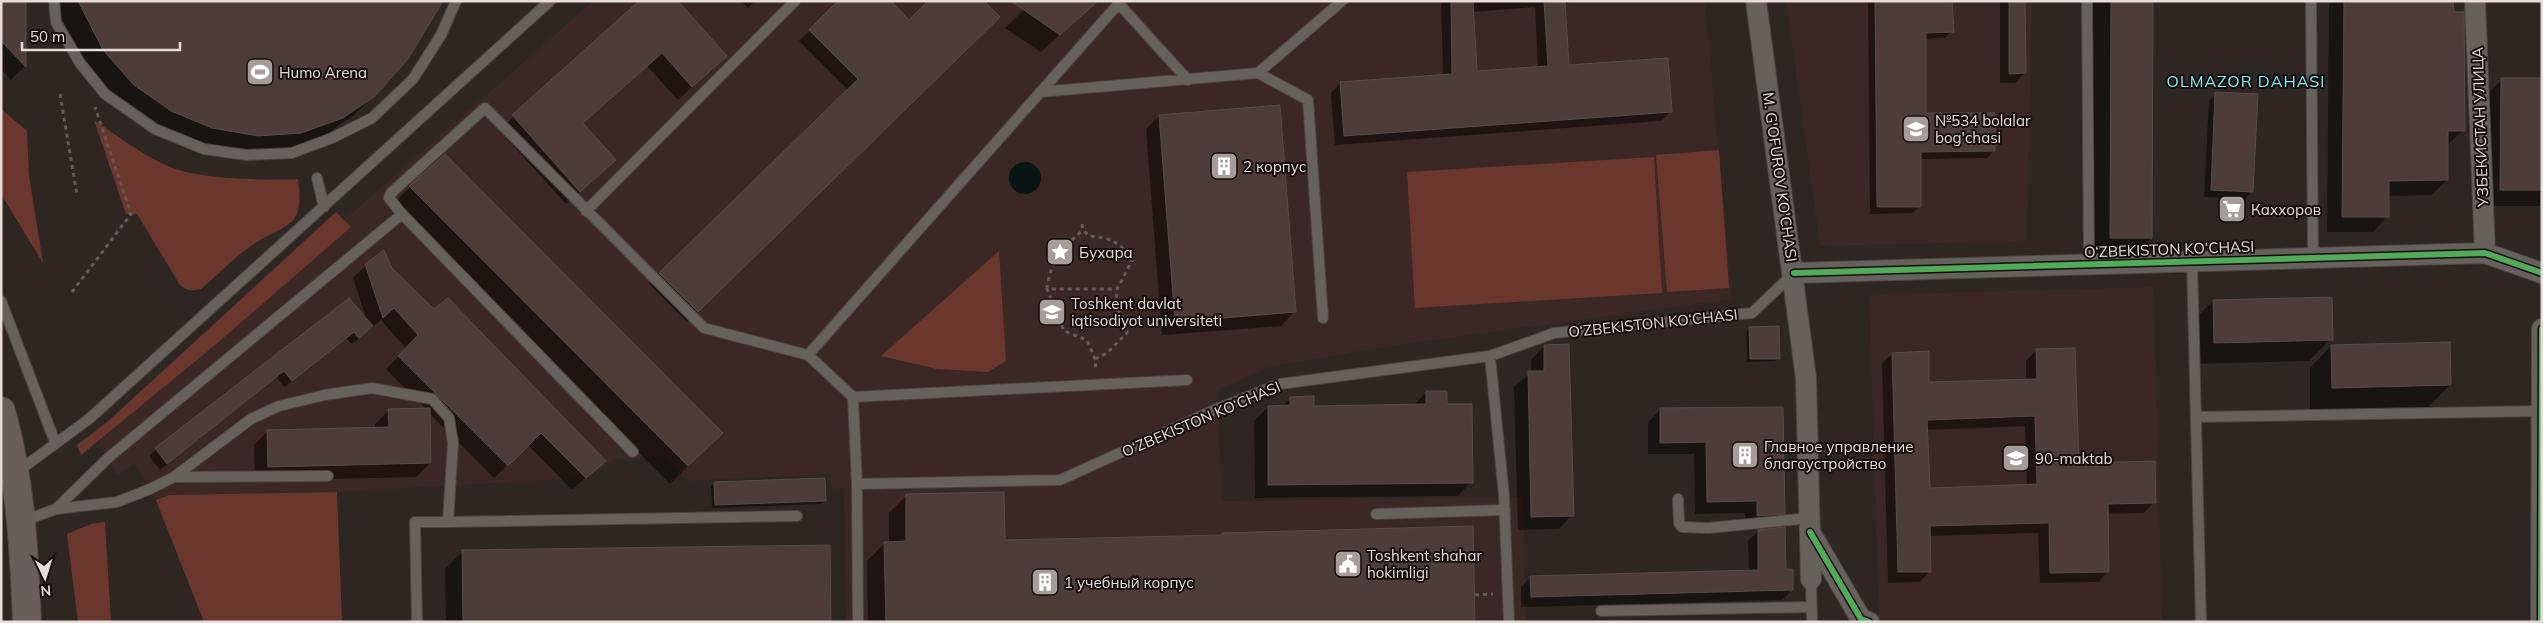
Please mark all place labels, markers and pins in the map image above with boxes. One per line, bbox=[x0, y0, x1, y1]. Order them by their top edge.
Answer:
sports icon: Humo Arena bbox=[245, 57, 275, 87]
place label: Humo Arena bbox=[279, 63, 367, 82]
place label: №534 bolalar bog'chasi bbox=[1935, 111, 2031, 147]
school or university icon: №534 bolalar bog'chasi bbox=[1901, 114, 1931, 144]
building icon: 2 корпус bbox=[1209, 151, 1239, 181]
place label: 2 корпус bbox=[1243, 157, 1306, 176]
supermarket icon: Каххоров bbox=[2217, 194, 2247, 224]
place label: Каххоров bbox=[2251, 200, 2321, 219]
place icon: Бухара bbox=[1045, 237, 1075, 267]
place label: Бухара bbox=[1079, 243, 1133, 262]
place label: Toshkent davlat iqtisodiyot universiteti bbox=[1071, 294, 1222, 330]
school or university icon: Toshkent davlat iqtisodiyot universiteti bbox=[1037, 297, 1067, 327]
place label: Главное управление благоустройство bbox=[1764, 437, 1913, 473]
building icon: Главное управление благоустройство bbox=[1730, 440, 1760, 470]
school or university icon: 90-maktab bbox=[2001, 443, 2031, 473]
place label: 90-maktab bbox=[2035, 449, 2112, 468]
place label: Toshkent shahar hokimligi bbox=[1367, 546, 1482, 582]
public building icon: Toshkent shahar hokimligi bbox=[1333, 549, 1363, 579]
building icon: 1 учебный корпус bbox=[1030, 567, 1060, 597]
place label: 1 учебный корпус bbox=[1064, 573, 1194, 592]

